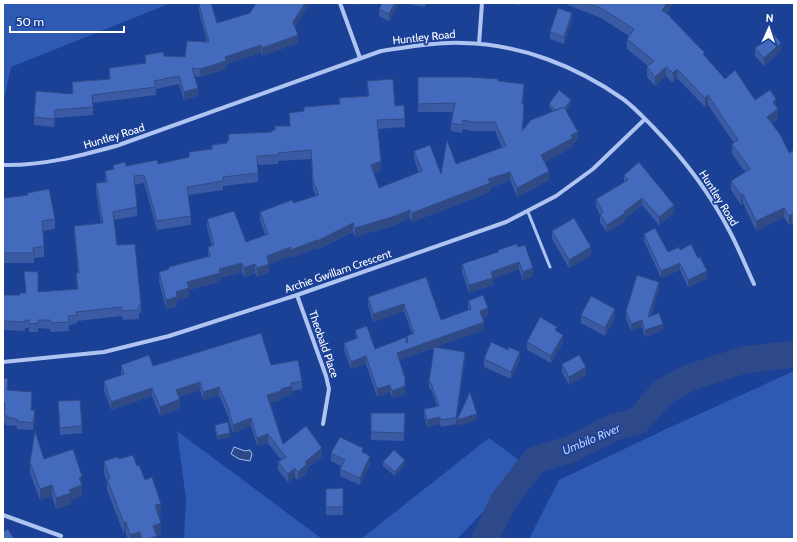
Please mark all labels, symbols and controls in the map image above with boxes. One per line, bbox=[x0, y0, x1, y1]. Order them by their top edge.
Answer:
scale bar bbox=[10, 8, 124, 34]
north arrow bbox=[749, 8, 789, 48]
text: N bbox=[765, 11, 774, 25]
text: 50 m bbox=[16, 14, 44, 29]
street label: Huntley Road bbox=[392, 27, 456, 47]
street label: Huntley Road bbox=[82, 120, 146, 152]
street label: Huntley Road bbox=[696, 167, 742, 229]
street label: Archie Gwillam Crescent bbox=[283, 246, 394, 296]
street label: Theobald Place bbox=[306, 308, 342, 380]
water label: Umbilo River bbox=[560, 420, 623, 458]

